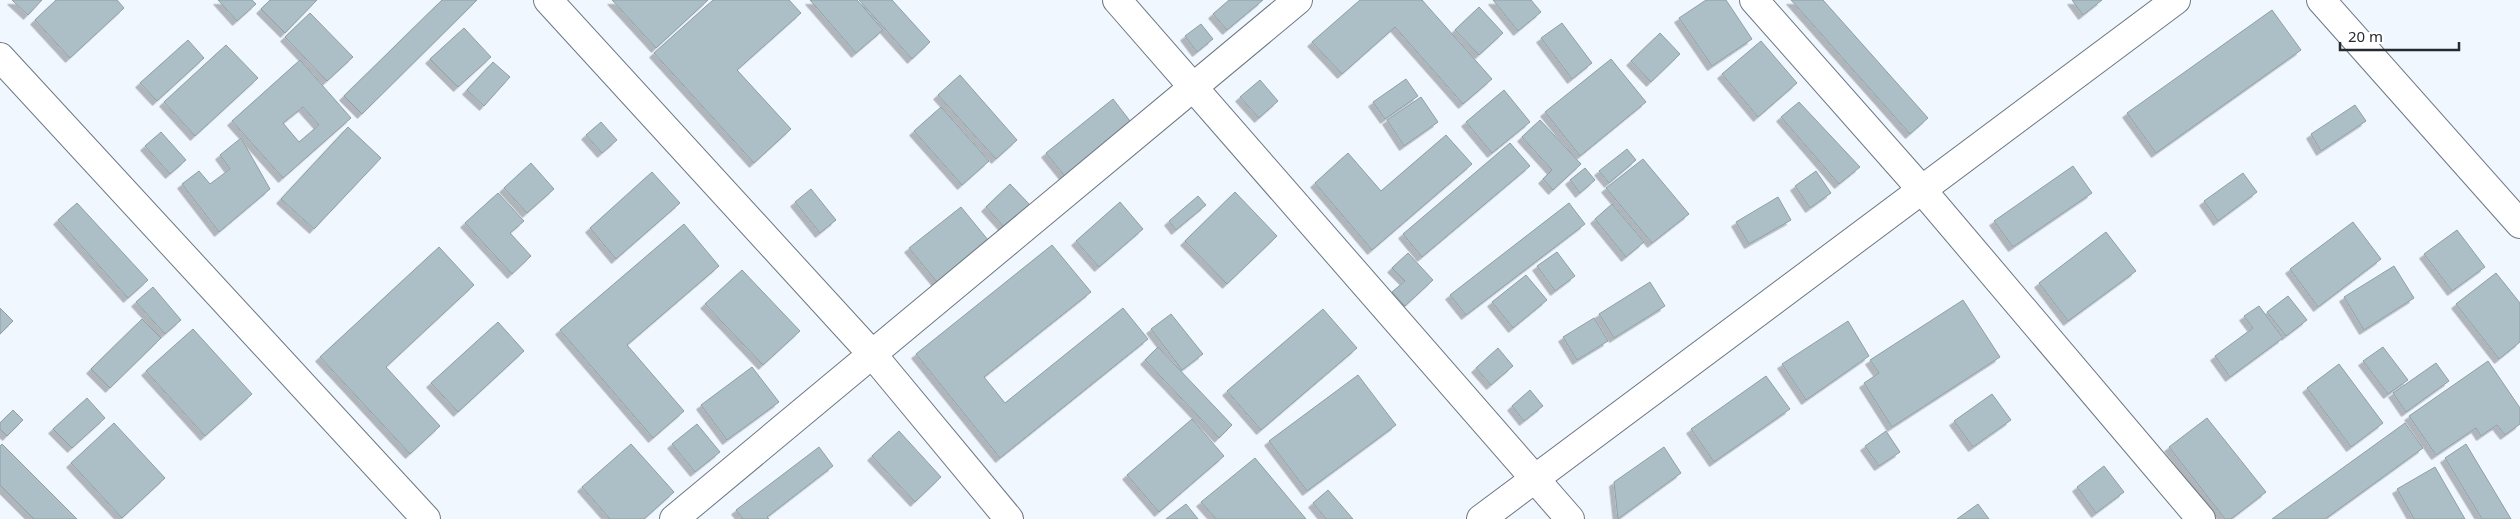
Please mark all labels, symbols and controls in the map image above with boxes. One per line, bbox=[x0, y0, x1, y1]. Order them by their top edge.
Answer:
scale bar bbox=[2340, 20, 2459, 52]
text: 20 m bbox=[2348, 26, 2383, 46]

